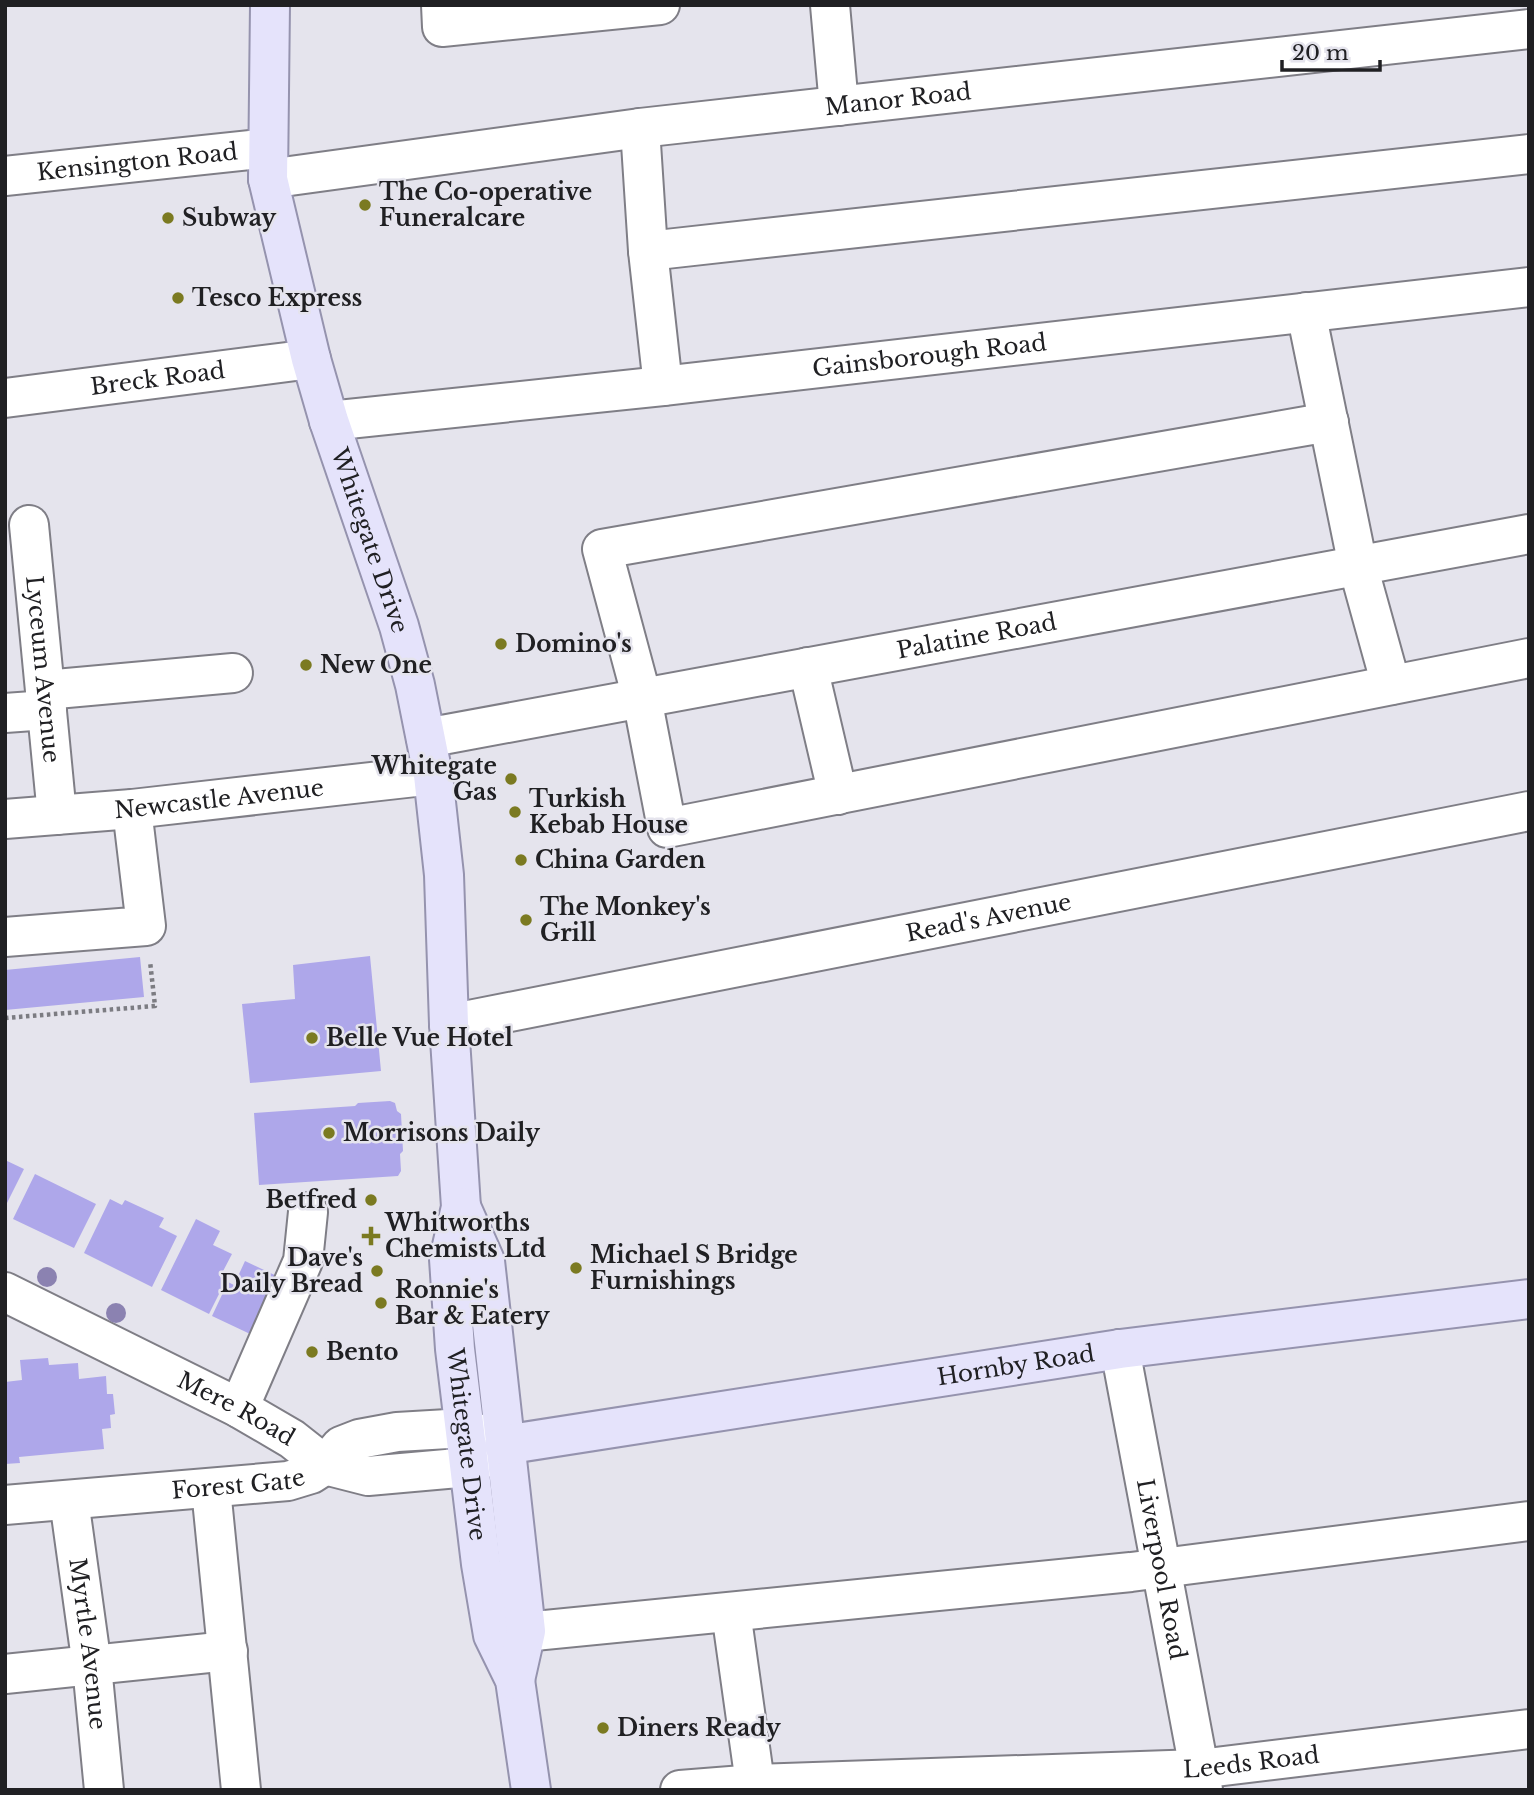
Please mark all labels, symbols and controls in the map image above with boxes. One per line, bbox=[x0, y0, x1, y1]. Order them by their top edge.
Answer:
scale bar bbox=[1282, 28, 1380, 72]
text: 20 m bbox=[1292, 40, 1349, 66]
street label: Manor Road bbox=[823, 77, 973, 121]
street label: Kensington Road bbox=[35, 137, 239, 187]
place label: The Co-operative Funeralcare bbox=[379, 178, 592, 232]
marker: The Co-operative Funeralcare bbox=[357, 197, 373, 213]
place label: Subway bbox=[182, 204, 277, 232]
marker: Subway bbox=[160, 210, 176, 226]
place label: Tesco Express bbox=[192, 284, 362, 312]
marker: Tesco Express bbox=[170, 290, 186, 306]
street label: Gainsborough Road bbox=[811, 328, 1048, 383]
street label: Breck Road bbox=[89, 356, 227, 401]
street label: Whitegate Drive bbox=[325, 443, 414, 636]
street label: Lyceum Avenue bbox=[20, 574, 66, 764]
street label: Palatine Road bbox=[894, 608, 1059, 665]
place label: Domino's bbox=[515, 630, 632, 658]
marker: Domino's bbox=[493, 636, 509, 652]
place label: New One bbox=[320, 651, 432, 679]
marker: New One bbox=[298, 657, 314, 673]
place label: Whitegate Gas bbox=[371, 752, 497, 806]
marker: Whitegate Gas bbox=[503, 771, 519, 787]
street label: Newcastle Avenue bbox=[113, 773, 325, 824]
place label: Turkish Kebab House bbox=[529, 785, 688, 839]
marker: Turkish Kebab House bbox=[507, 804, 523, 820]
place label: China Garden bbox=[535, 846, 706, 874]
marker: China Garden bbox=[513, 852, 529, 868]
street label: Read's Avenue bbox=[904, 888, 1074, 948]
place label: The Monkey's Grill bbox=[540, 893, 711, 947]
marker: The Monkey's Grill bbox=[518, 912, 534, 928]
place label: Belle Vue Hotel bbox=[326, 1024, 513, 1052]
marker: Belle Vue Hotel bbox=[304, 1030, 320, 1046]
place label: Morrisons Daily bbox=[343, 1119, 541, 1147]
marker: Morrisons Daily bbox=[321, 1125, 337, 1141]
place label: Betfred bbox=[266, 1186, 357, 1214]
marker: Betfred bbox=[363, 1192, 379, 1208]
place label: Whitworths Chemists Ltd bbox=[384, 1209, 546, 1263]
marker: Whitworths Chemists Ltd bbox=[363, 1228, 379, 1244]
place label: Michael S Bridge Furnishings bbox=[590, 1241, 798, 1295]
place label: Dave's Daily Bread bbox=[220, 1244, 363, 1298]
marker: Michael S Bridge Furnishings bbox=[568, 1260, 584, 1276]
marker: Dave's Daily Bread bbox=[369, 1263, 385, 1279]
place label: Ronnie's Bar & Eatery bbox=[395, 1276, 551, 1330]
marker: Ronnie's Bar & Eatery bbox=[373, 1295, 389, 1311]
place label: Bento bbox=[326, 1338, 398, 1366]
street label: Hornby Road bbox=[935, 1339, 1097, 1391]
marker: Bento bbox=[304, 1344, 320, 1360]
street label: Whitegate Drive bbox=[441, 1346, 492, 1542]
street label: Mere Road bbox=[173, 1366, 300, 1452]
street label: Forest Gate bbox=[170, 1463, 308, 1505]
street label: Liverpool Road bbox=[1131, 1477, 1192, 1662]
street label: Myrtle Avenue bbox=[63, 1556, 112, 1731]
place label: Diners Ready bbox=[617, 1714, 782, 1742]
marker: Diners Ready bbox=[595, 1720, 611, 1736]
street label: Leeds Road bbox=[1183, 1741, 1321, 1784]

